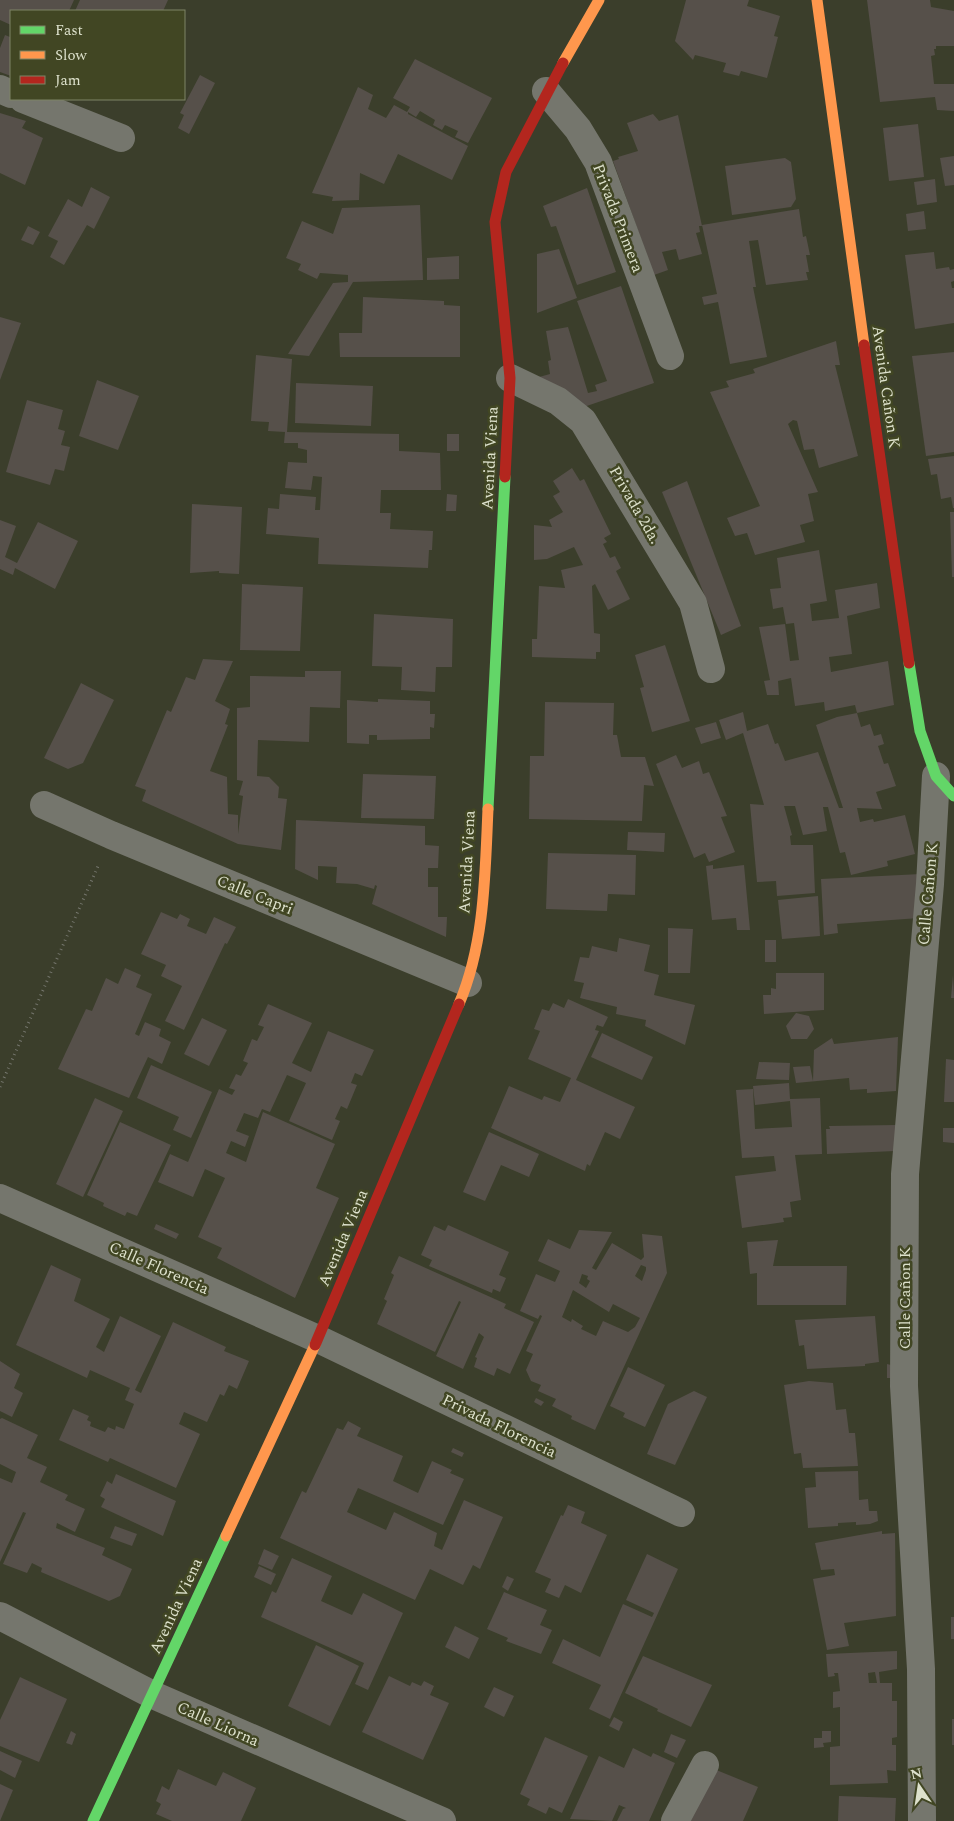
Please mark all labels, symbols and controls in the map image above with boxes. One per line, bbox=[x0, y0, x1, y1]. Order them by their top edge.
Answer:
legend bbox=[10, 10, 185, 100]
text: Fast bbox=[55, 19, 83, 42]
text: Slow bbox=[55, 44, 87, 67]
text: Jam bbox=[55, 69, 81, 92]
street label: Privada Primera bbox=[586, 160, 650, 276]
street label: Avenida Cañon K bbox=[865, 324, 907, 451]
street label: Avenida Viena bbox=[475, 406, 505, 510]
street label: Privada 2da. bbox=[603, 462, 667, 548]
street label: Avenida Viena bbox=[452, 810, 482, 914]
street label: Calle Cañon K bbox=[912, 841, 944, 946]
street label: Calle Capri bbox=[213, 869, 297, 921]
street label: Avenida Viena bbox=[312, 1186, 374, 1290]
street label: Calle Florencia bbox=[105, 1235, 213, 1301]
street label: Calle Cañon K bbox=[893, 1246, 917, 1349]
street label: Privada Florencia bbox=[438, 1388, 560, 1464]
street label: Avenida Viena bbox=[143, 1554, 209, 1658]
street label: Calle Liorna bbox=[173, 1695, 263, 1753]
north arrow bbox=[894, 1761, 944, 1811]
text: N bbox=[908, 1762, 924, 1785]

